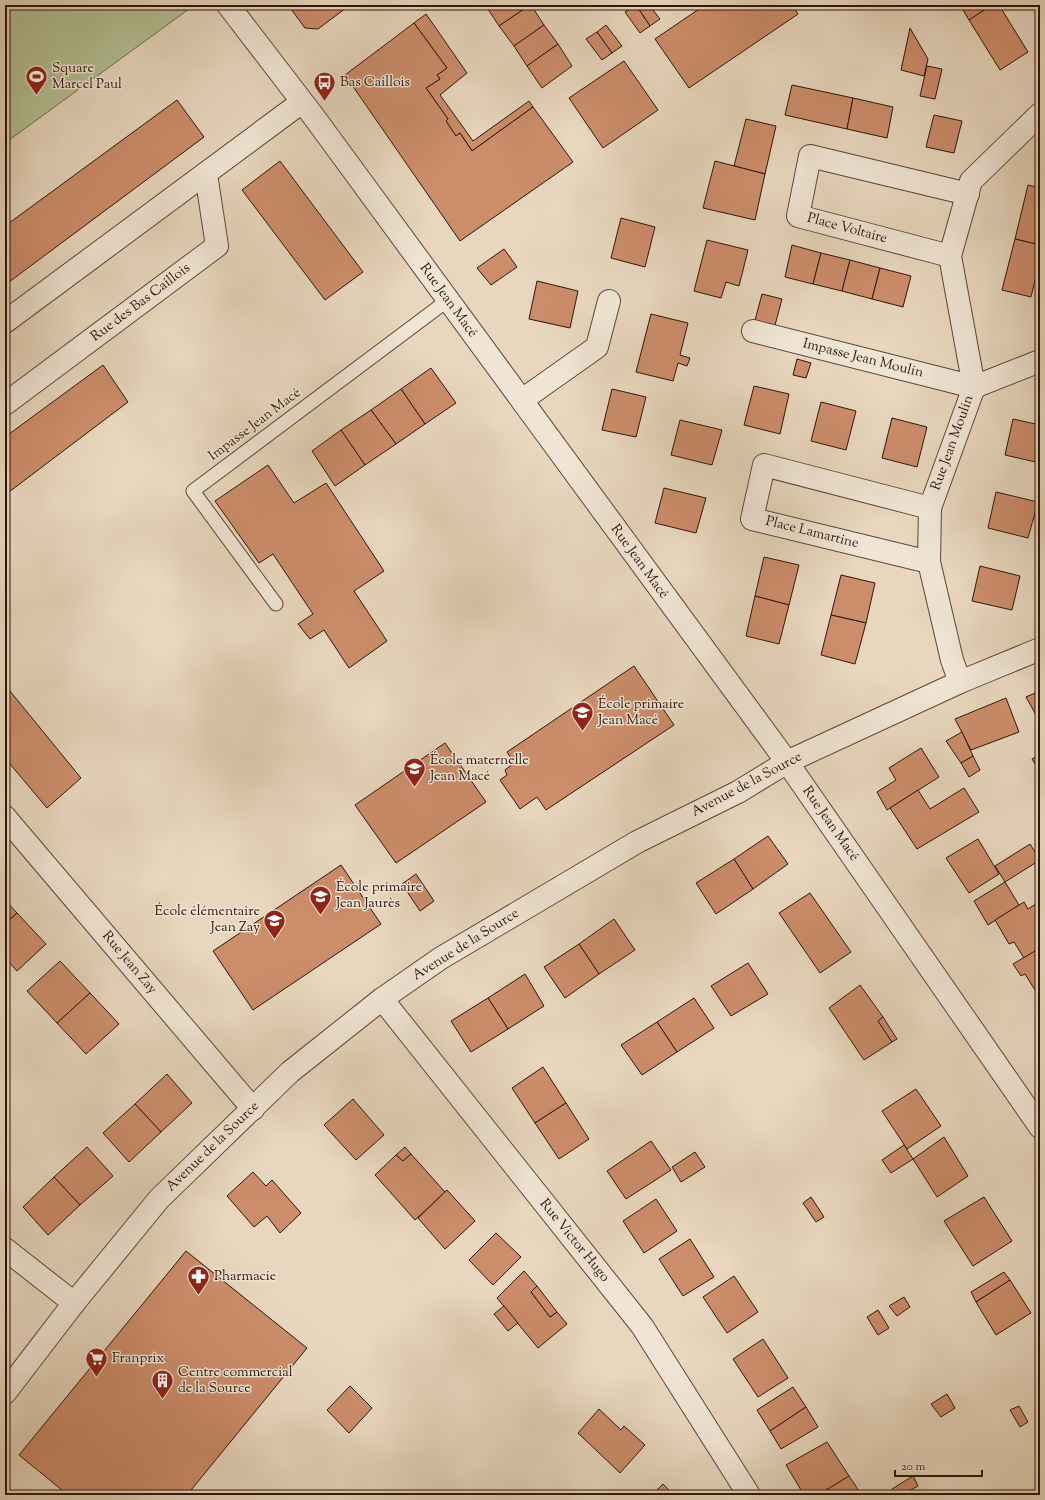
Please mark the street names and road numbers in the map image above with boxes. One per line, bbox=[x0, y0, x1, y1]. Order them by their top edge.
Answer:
street label: Place Voltaire bbox=[805, 209, 889, 249]
street label: Rue des Bas Caillois bbox=[87, 259, 195, 347]
street label: Rue Jean Macé bbox=[414, 260, 482, 342]
street label: Impasse Jean Moulin bbox=[801, 334, 925, 384]
street label: Impasse Jean Macé bbox=[205, 384, 305, 466]
street label: Rue Jean Moulin bbox=[926, 393, 980, 493]
street label: Place Lamartine bbox=[763, 512, 861, 554]
street label: Rue Jean Macé bbox=[605, 521, 673, 603]
street label: Avenue de la Source bbox=[688, 747, 806, 823]
street label: Rue Jean Macé bbox=[797, 782, 863, 866]
street label: Avenue de la Source bbox=[409, 904, 523, 986]
street label: Rue Jean Zay bbox=[97, 927, 161, 999]
street label: Avenue de la Source bbox=[162, 1097, 264, 1197]
street label: Rue Victor Hugo bbox=[534, 1195, 614, 1287]

